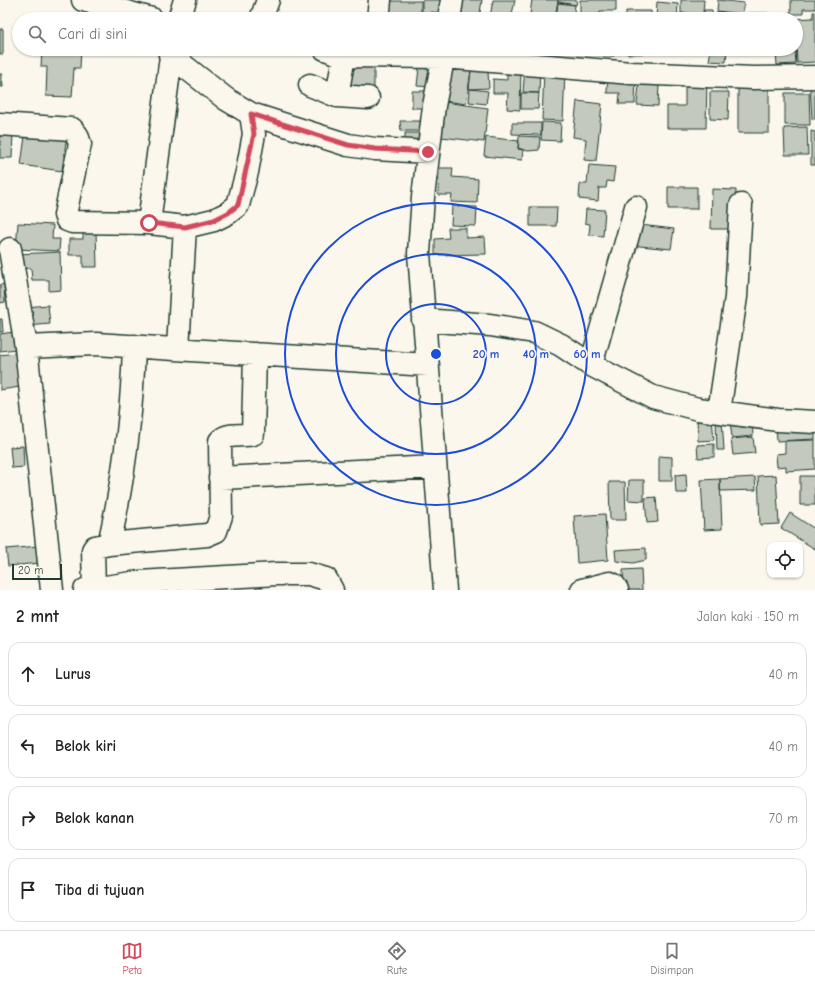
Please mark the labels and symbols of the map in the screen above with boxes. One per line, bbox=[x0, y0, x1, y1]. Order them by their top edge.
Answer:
route end bbox=[419, 143, 437, 161]
route start bbox=[140, 214, 158, 232]
centre of rings bbox=[429, 347, 443, 361]
text: 20 m bbox=[473, 347, 499, 361]
text: 40 m bbox=[523, 347, 549, 361]
text: 60 m bbox=[574, 347, 600, 361]
scale bar bbox=[12, 562, 62, 581]

